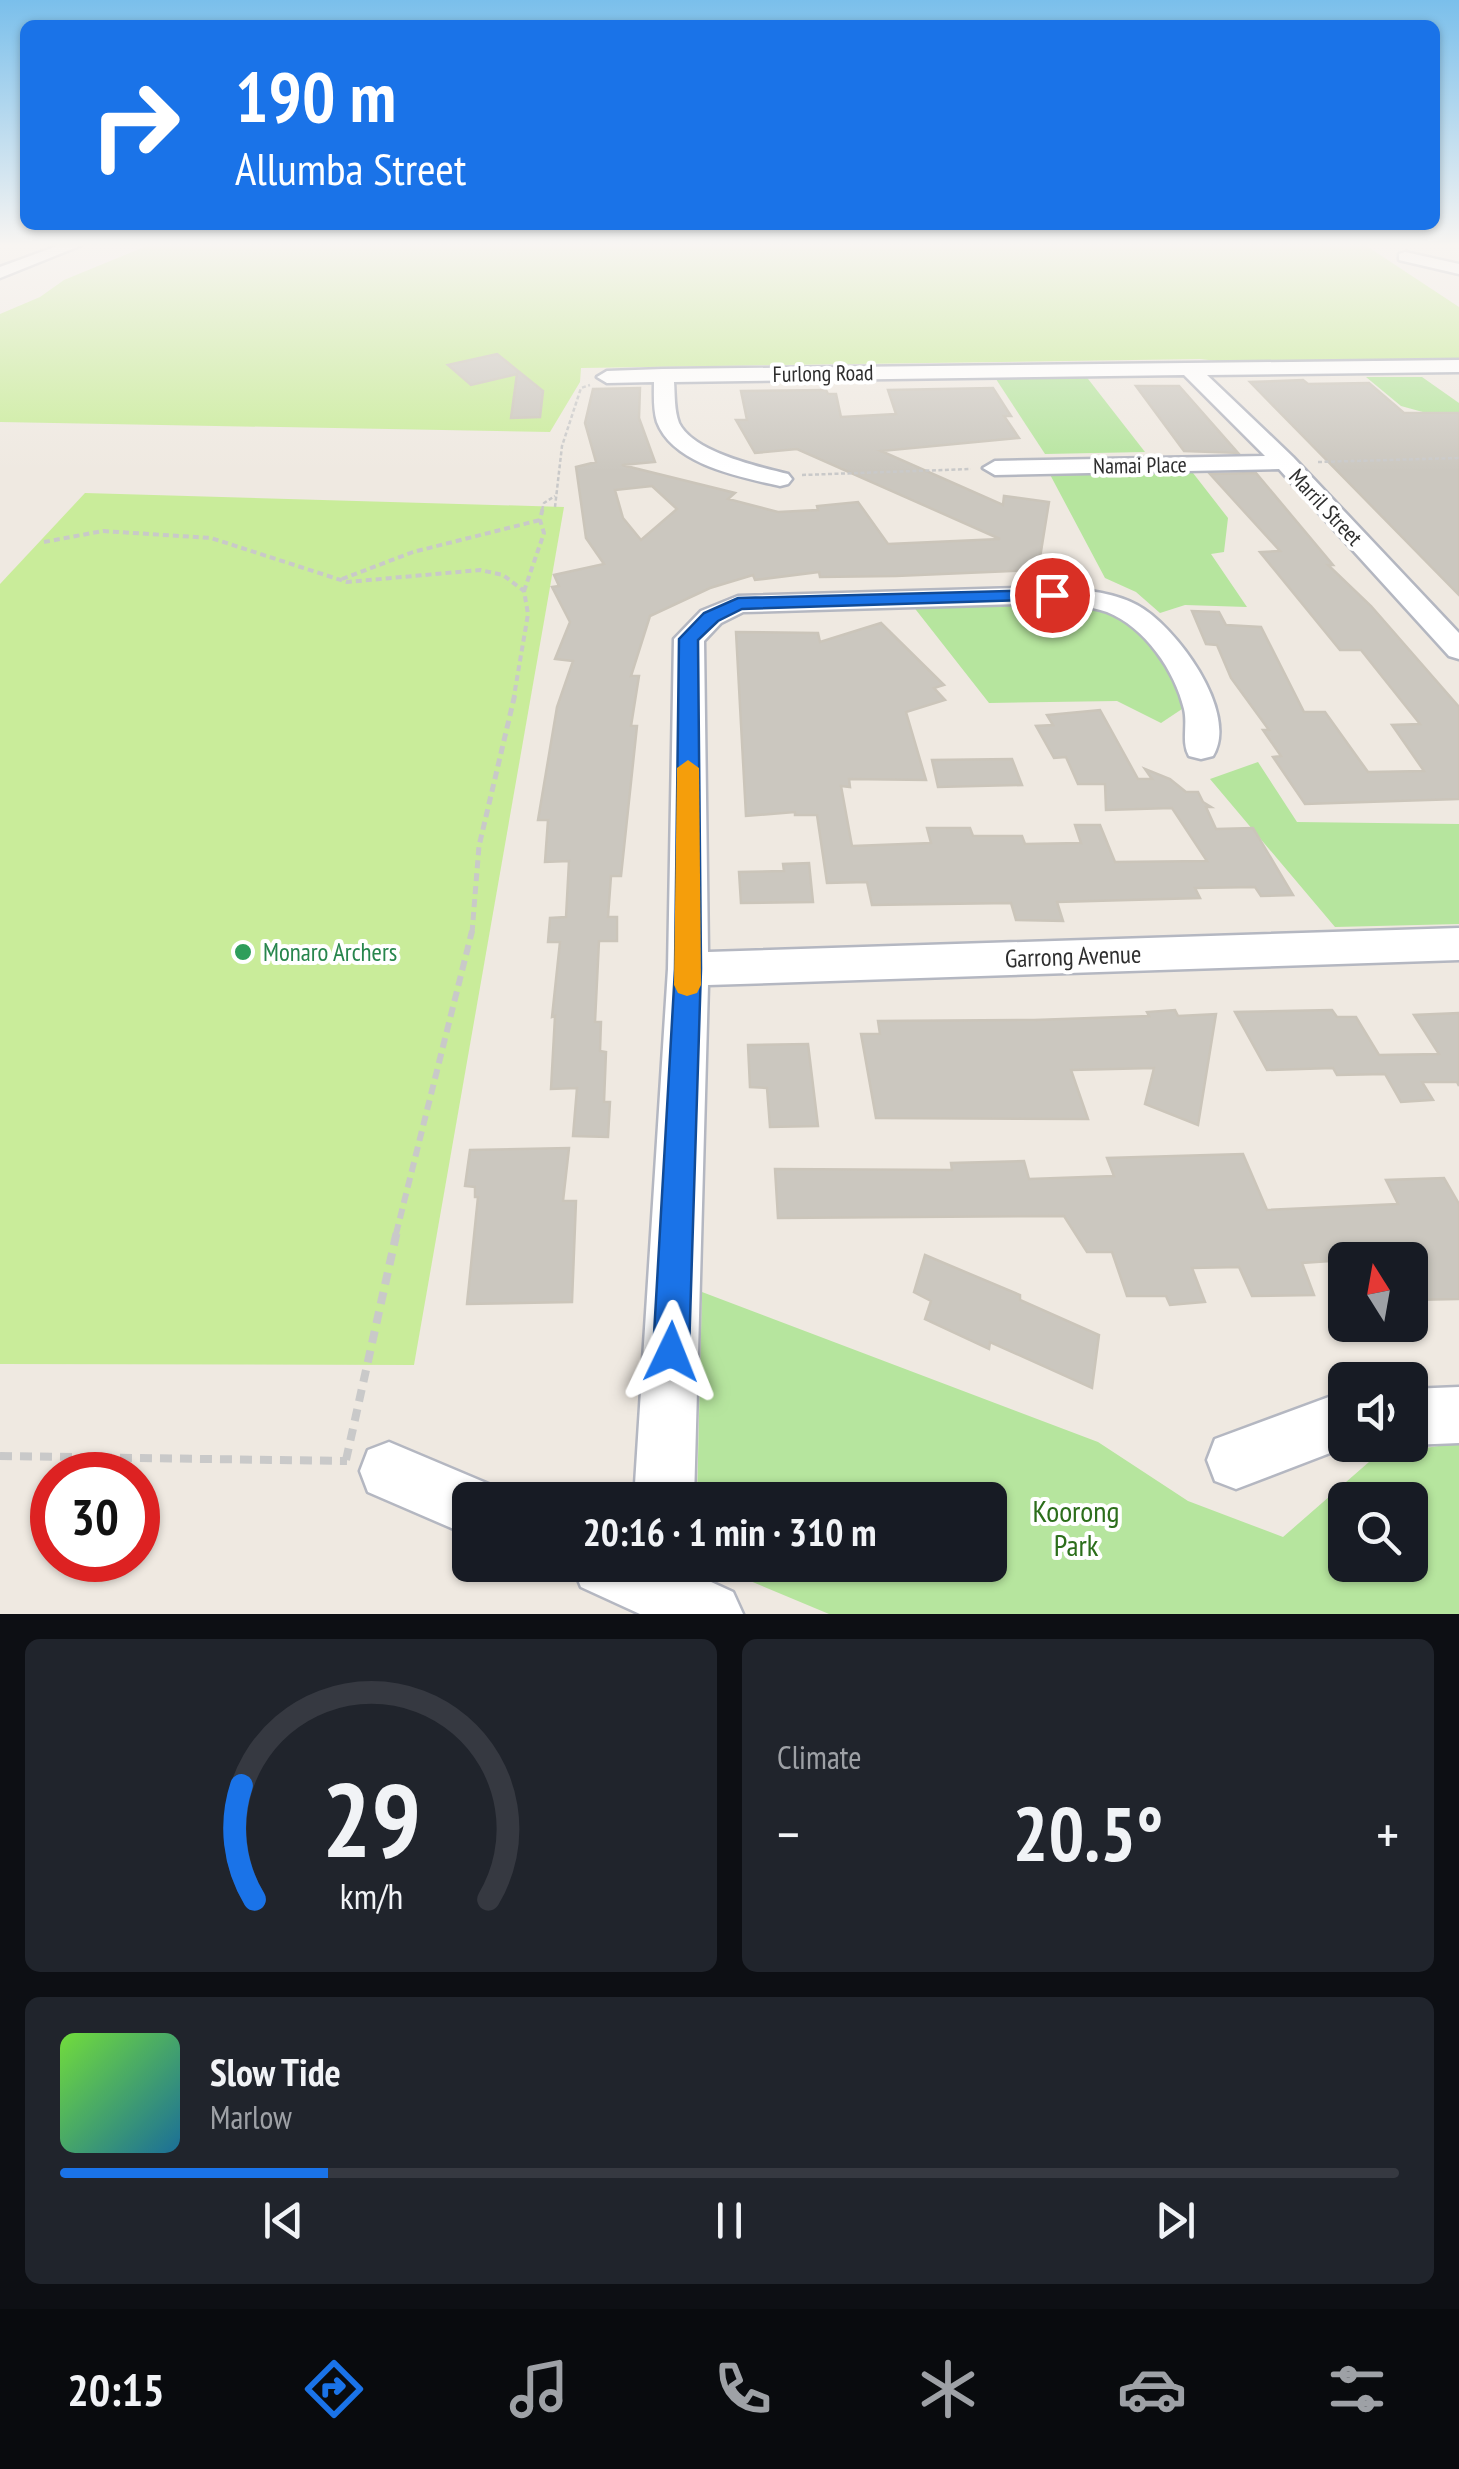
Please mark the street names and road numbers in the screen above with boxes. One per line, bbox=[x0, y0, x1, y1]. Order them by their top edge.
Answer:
street label: Furlong Road bbox=[772, 358, 874, 388]
street label: Namai Place bbox=[1093, 450, 1187, 480]
street label: Marril Street bbox=[1283, 463, 1369, 551]
street label: Garrong Avenue bbox=[1004, 938, 1142, 974]

